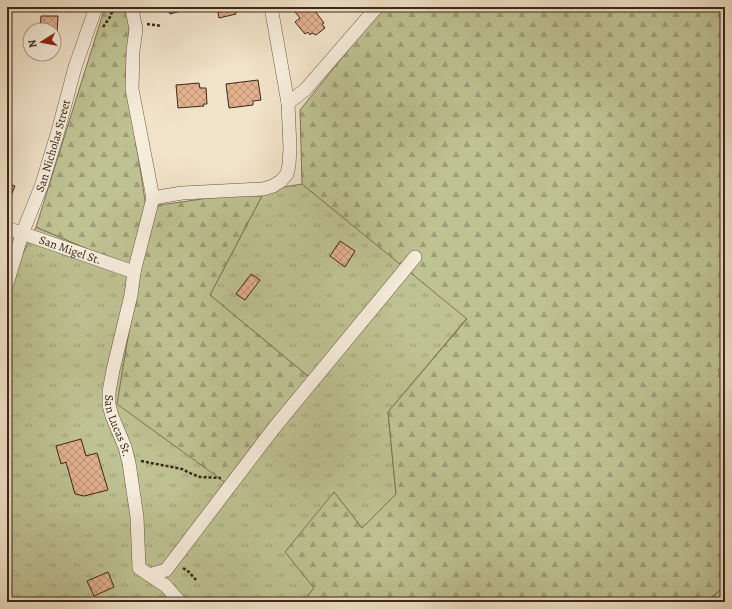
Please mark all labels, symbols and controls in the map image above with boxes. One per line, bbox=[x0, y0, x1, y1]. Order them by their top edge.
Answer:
north arrow bbox=[22, 22, 62, 62]
text: N bbox=[25, 38, 41, 49]
street label: San Nicholas Street bbox=[32, 98, 74, 194]
street label: San Migel St. bbox=[37, 232, 104, 268]
street label: San Lucas St. bbox=[101, 395, 135, 458]

